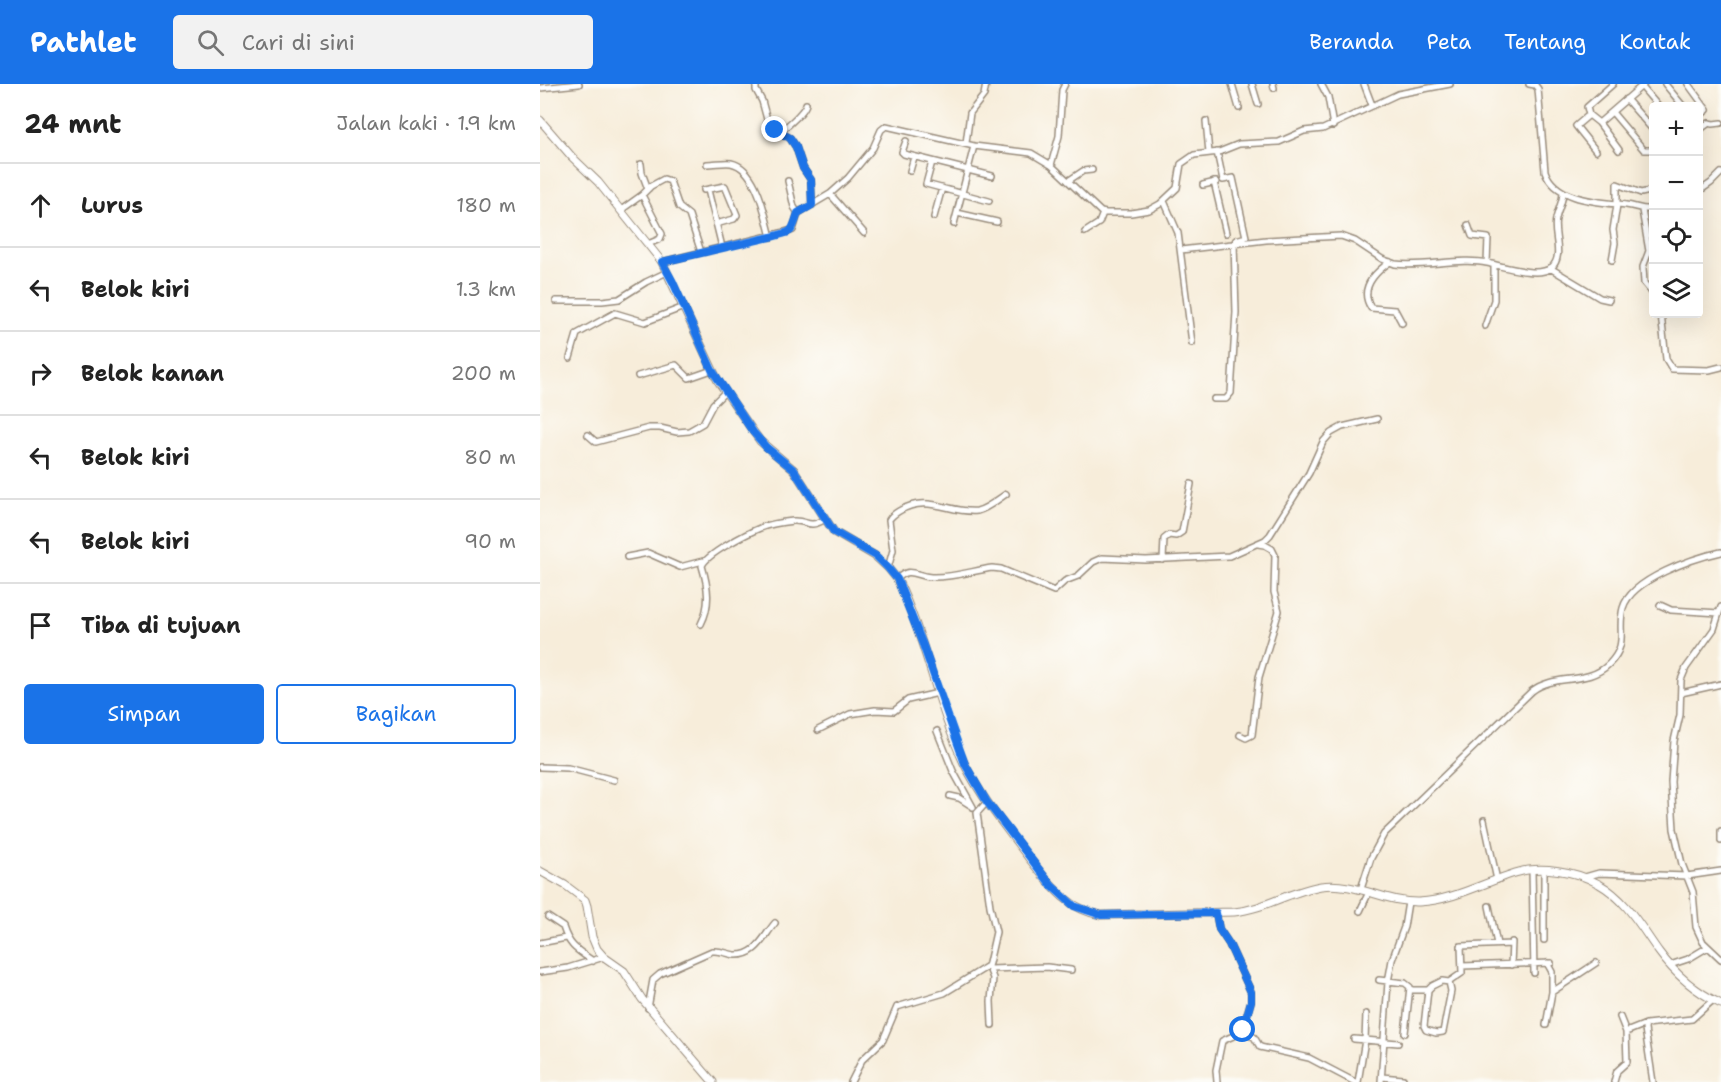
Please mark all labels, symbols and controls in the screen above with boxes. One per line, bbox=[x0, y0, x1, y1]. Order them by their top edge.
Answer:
search box bbox=[173, 15, 593, 69]
text: Pathlet bbox=[30, 23, 137, 61]
icon: search bbox=[194, 26, 227, 59]
text: Cari di sini bbox=[242, 28, 355, 57]
text: Beranda bbox=[1309, 28, 1394, 56]
text: Peta bbox=[1427, 28, 1471, 56]
text: Tentang bbox=[1504, 28, 1586, 56]
text: Kontak bbox=[1619, 28, 1691, 56]
map controls bbox=[1649, 102, 1703, 318]
button: + bbox=[1649, 102, 1703, 156]
text: 24 mnt bbox=[24, 106, 121, 141]
text: Jalan kaki · 1.9 km bbox=[336, 110, 516, 136]
route end bbox=[761, 116, 787, 142]
button: − bbox=[1649, 156, 1703, 210]
icon: ahead bbox=[24, 189, 57, 222]
text: Lurus bbox=[81, 191, 143, 220]
text: 180 m bbox=[456, 192, 516, 218]
button: locate bbox=[1649, 210, 1703, 264]
button: layers bbox=[1649, 264, 1703, 318]
icon: left bbox=[24, 273, 57, 306]
text: Belok kiri bbox=[81, 275, 190, 304]
text: 1.3 km bbox=[456, 276, 516, 302]
icon: right bbox=[24, 357, 57, 390]
text: Belok kanan bbox=[81, 359, 224, 388]
text: 200 m bbox=[451, 360, 516, 386]
icon: left bbox=[24, 441, 57, 474]
text: Belok kiri bbox=[81, 443, 190, 472]
text: 80 m bbox=[464, 444, 516, 470]
icon: left bbox=[24, 525, 57, 558]
text: Belok kiri bbox=[81, 527, 190, 556]
text: 90 m bbox=[464, 528, 516, 554]
icon: arrive bbox=[24, 609, 57, 642]
text: Tiba di tujuan bbox=[81, 611, 241, 640]
button: Simpan bbox=[24, 684, 264, 744]
button: Bagikan bbox=[276, 684, 516, 744]
route start bbox=[1229, 1016, 1255, 1042]

